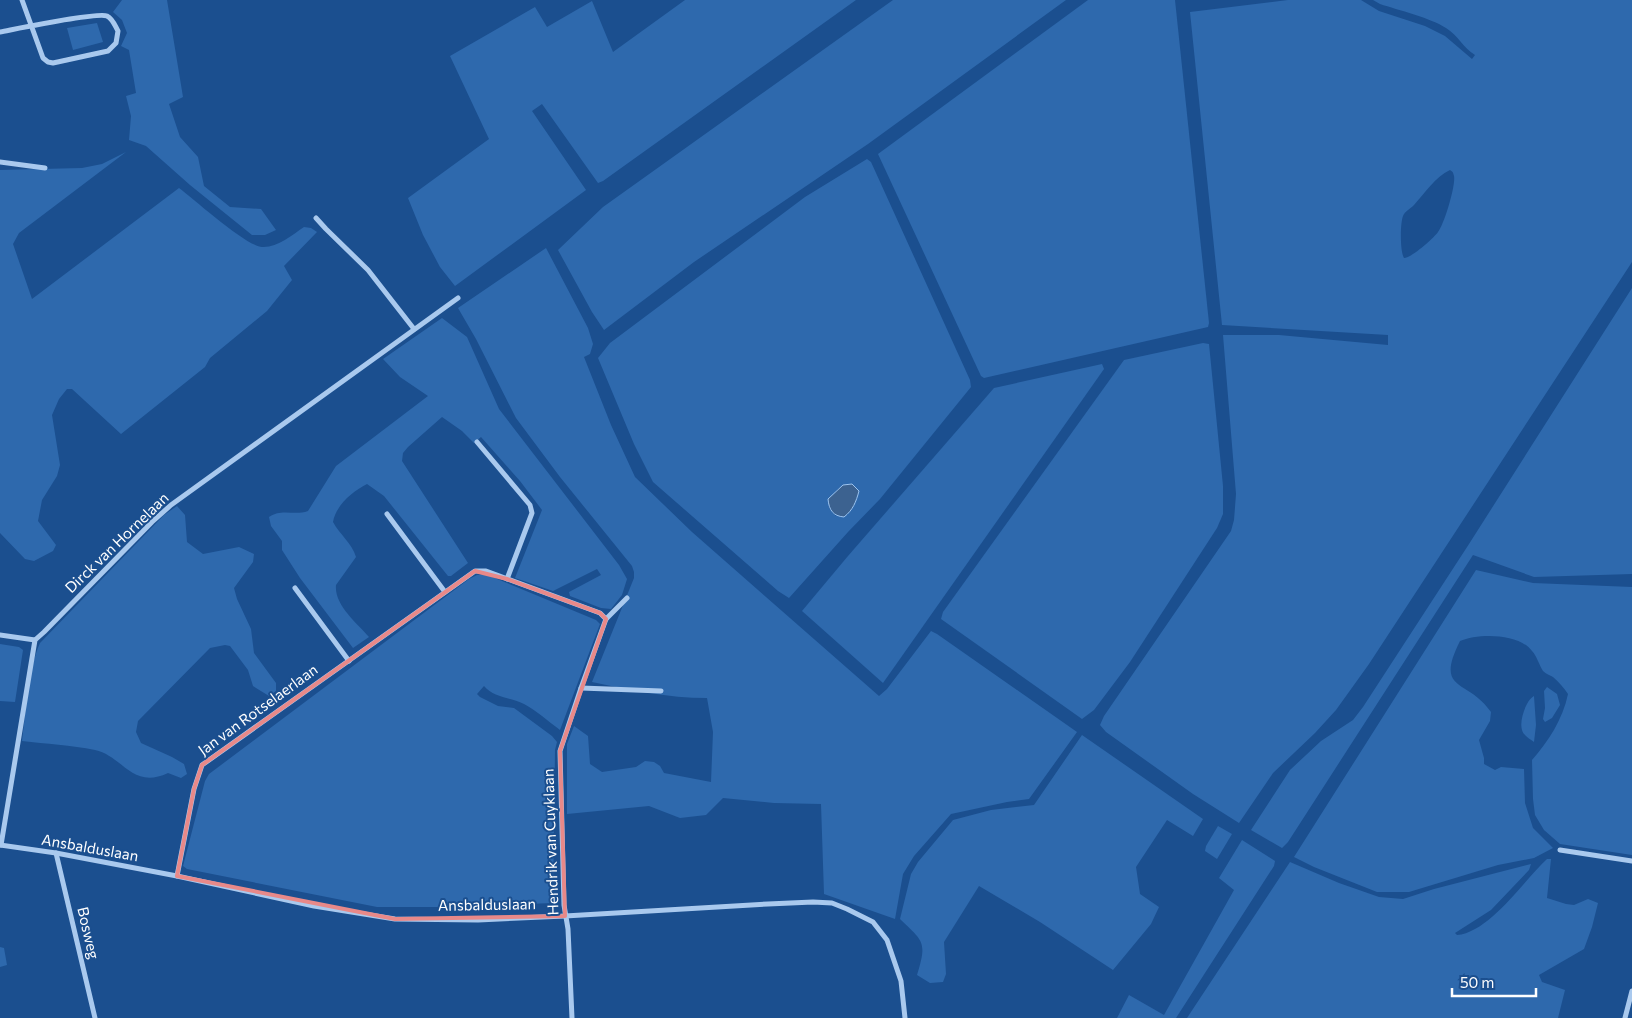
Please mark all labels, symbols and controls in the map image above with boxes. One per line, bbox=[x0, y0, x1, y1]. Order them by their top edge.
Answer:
street label: Dirck van Hornelaan bbox=[61, 488, 172, 596]
street label: Jan van Rotselaerlaan bbox=[194, 660, 321, 759]
street label: Hendrik van Cuyklaan bbox=[538, 768, 562, 916]
street label: Ansbalduslaan bbox=[40, 830, 140, 864]
street label: Ansbalduslaan bbox=[438, 894, 536, 914]
street label: Bosweg bbox=[74, 905, 104, 961]
scale bar bbox=[1452, 966, 1536, 998]
text: 50 m bbox=[1460, 973, 1494, 991]

